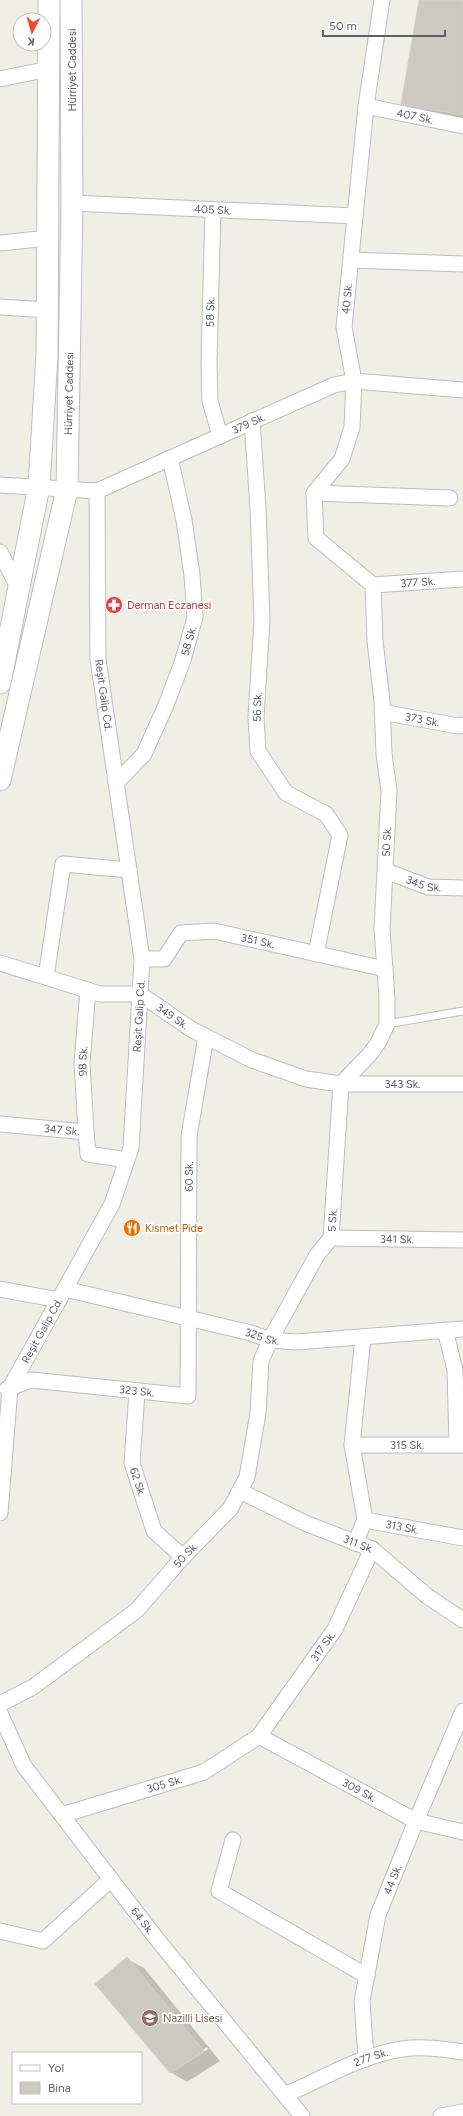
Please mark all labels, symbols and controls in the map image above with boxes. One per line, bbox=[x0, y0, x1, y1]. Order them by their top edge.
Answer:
north arrow bbox=[12, 12, 52, 52]
scale bar bbox=[323, 12, 445, 38]
text: 50 m bbox=[329, 19, 357, 33]
street label: Hürriyet Caddesi bbox=[66, 28, 79, 112]
text: K bbox=[26, 35, 35, 48]
street label: 407 Sk. bbox=[395, 106, 434, 127]
street label: 405 Sk. bbox=[194, 203, 232, 217]
street label: 40 Sk. bbox=[339, 283, 355, 315]
street label: 58 Sk. bbox=[204, 297, 217, 327]
street label: Hürriyet Caddesi bbox=[62, 352, 76, 435]
street label: 379 Sk. bbox=[230, 411, 267, 437]
street label: 377 Sk. bbox=[400, 575, 436, 590]
pharmacy icon: Derman Eczanesi bbox=[104, 595, 124, 615]
place label: Derman Eczanesi bbox=[127, 599, 211, 612]
street label: 58 Sk. bbox=[179, 625, 199, 657]
street label: Reşit Galip Cd. bbox=[92, 658, 115, 732]
street label: 56 Sk. bbox=[250, 692, 265, 722]
street label: 373 Sk. bbox=[404, 710, 441, 729]
street label: 50 Sk. bbox=[380, 826, 394, 857]
street label: 345 Sk. bbox=[404, 873, 441, 894]
street label: 351 Sk. bbox=[240, 931, 276, 951]
street label: Reşit Galip Cd. bbox=[131, 980, 148, 1053]
street label: 349 Sk. bbox=[154, 1001, 191, 1032]
street label: 98 Sk. bbox=[76, 1046, 90, 1077]
street label: 343 Sk. bbox=[384, 1078, 420, 1091]
street label: 347 Sk. bbox=[43, 1122, 80, 1138]
street label: 60 Sk. bbox=[183, 1161, 196, 1192]
street label: 5 Sk. bbox=[325, 1208, 340, 1232]
restaurant icon: Kısmet Pide bbox=[122, 1218, 142, 1238]
place label: Kısmet Pide bbox=[145, 1222, 203, 1235]
street label: 341 Sk. bbox=[380, 1233, 414, 1246]
street label: Reşit Galip Cd. bbox=[19, 1296, 65, 1366]
street label: 325 Sk. bbox=[244, 1326, 280, 1348]
street label: 323 Sk. bbox=[119, 1383, 155, 1400]
street label: 315 Sk. bbox=[390, 1439, 424, 1452]
street label: 62 Sk. bbox=[127, 1466, 148, 1498]
street label: 313 Sk. bbox=[384, 1518, 420, 1537]
street label: 311 Sk. bbox=[341, 1532, 377, 1556]
street label: 50 Sk. bbox=[171, 1540, 201, 1571]
street label: 317 Sk. bbox=[308, 1629, 338, 1664]
street label: 305 Sk. bbox=[145, 1773, 184, 1796]
street label: 309 Sk. bbox=[340, 1776, 378, 1805]
street label: 44 Sk. bbox=[381, 1863, 405, 1896]
street label: 64 Sk. bbox=[128, 1905, 157, 1937]
school or university icon: Nazilli Lisesi bbox=[140, 2008, 160, 2028]
place label: Nazilli Lisesi bbox=[163, 2012, 222, 2025]
street label: 277 Sk. bbox=[352, 2046, 389, 2069]
legend bbox=[12, 2052, 142, 2104]
text: Yol bbox=[48, 2061, 64, 2075]
text: Bina bbox=[48, 2081, 71, 2095]

